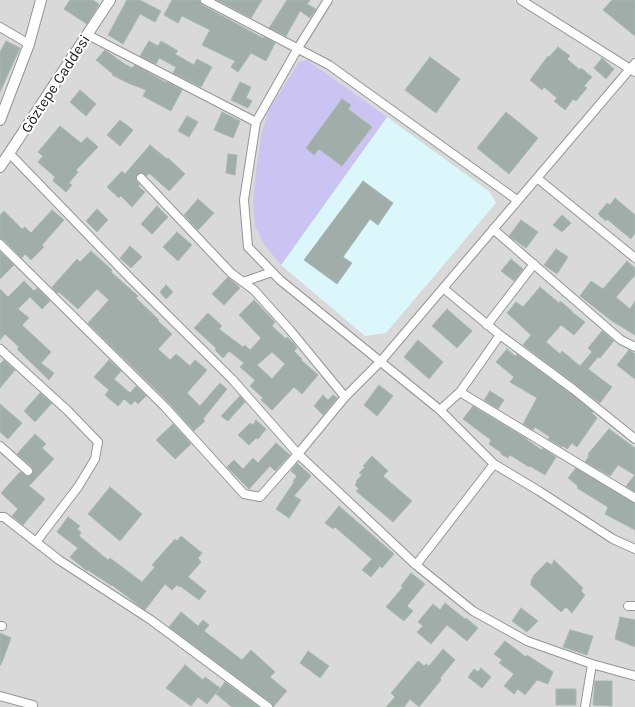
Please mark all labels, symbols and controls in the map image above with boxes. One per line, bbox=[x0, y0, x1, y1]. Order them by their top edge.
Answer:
street label: Göztepe Caddesi bbox=[18, 31, 94, 137]

